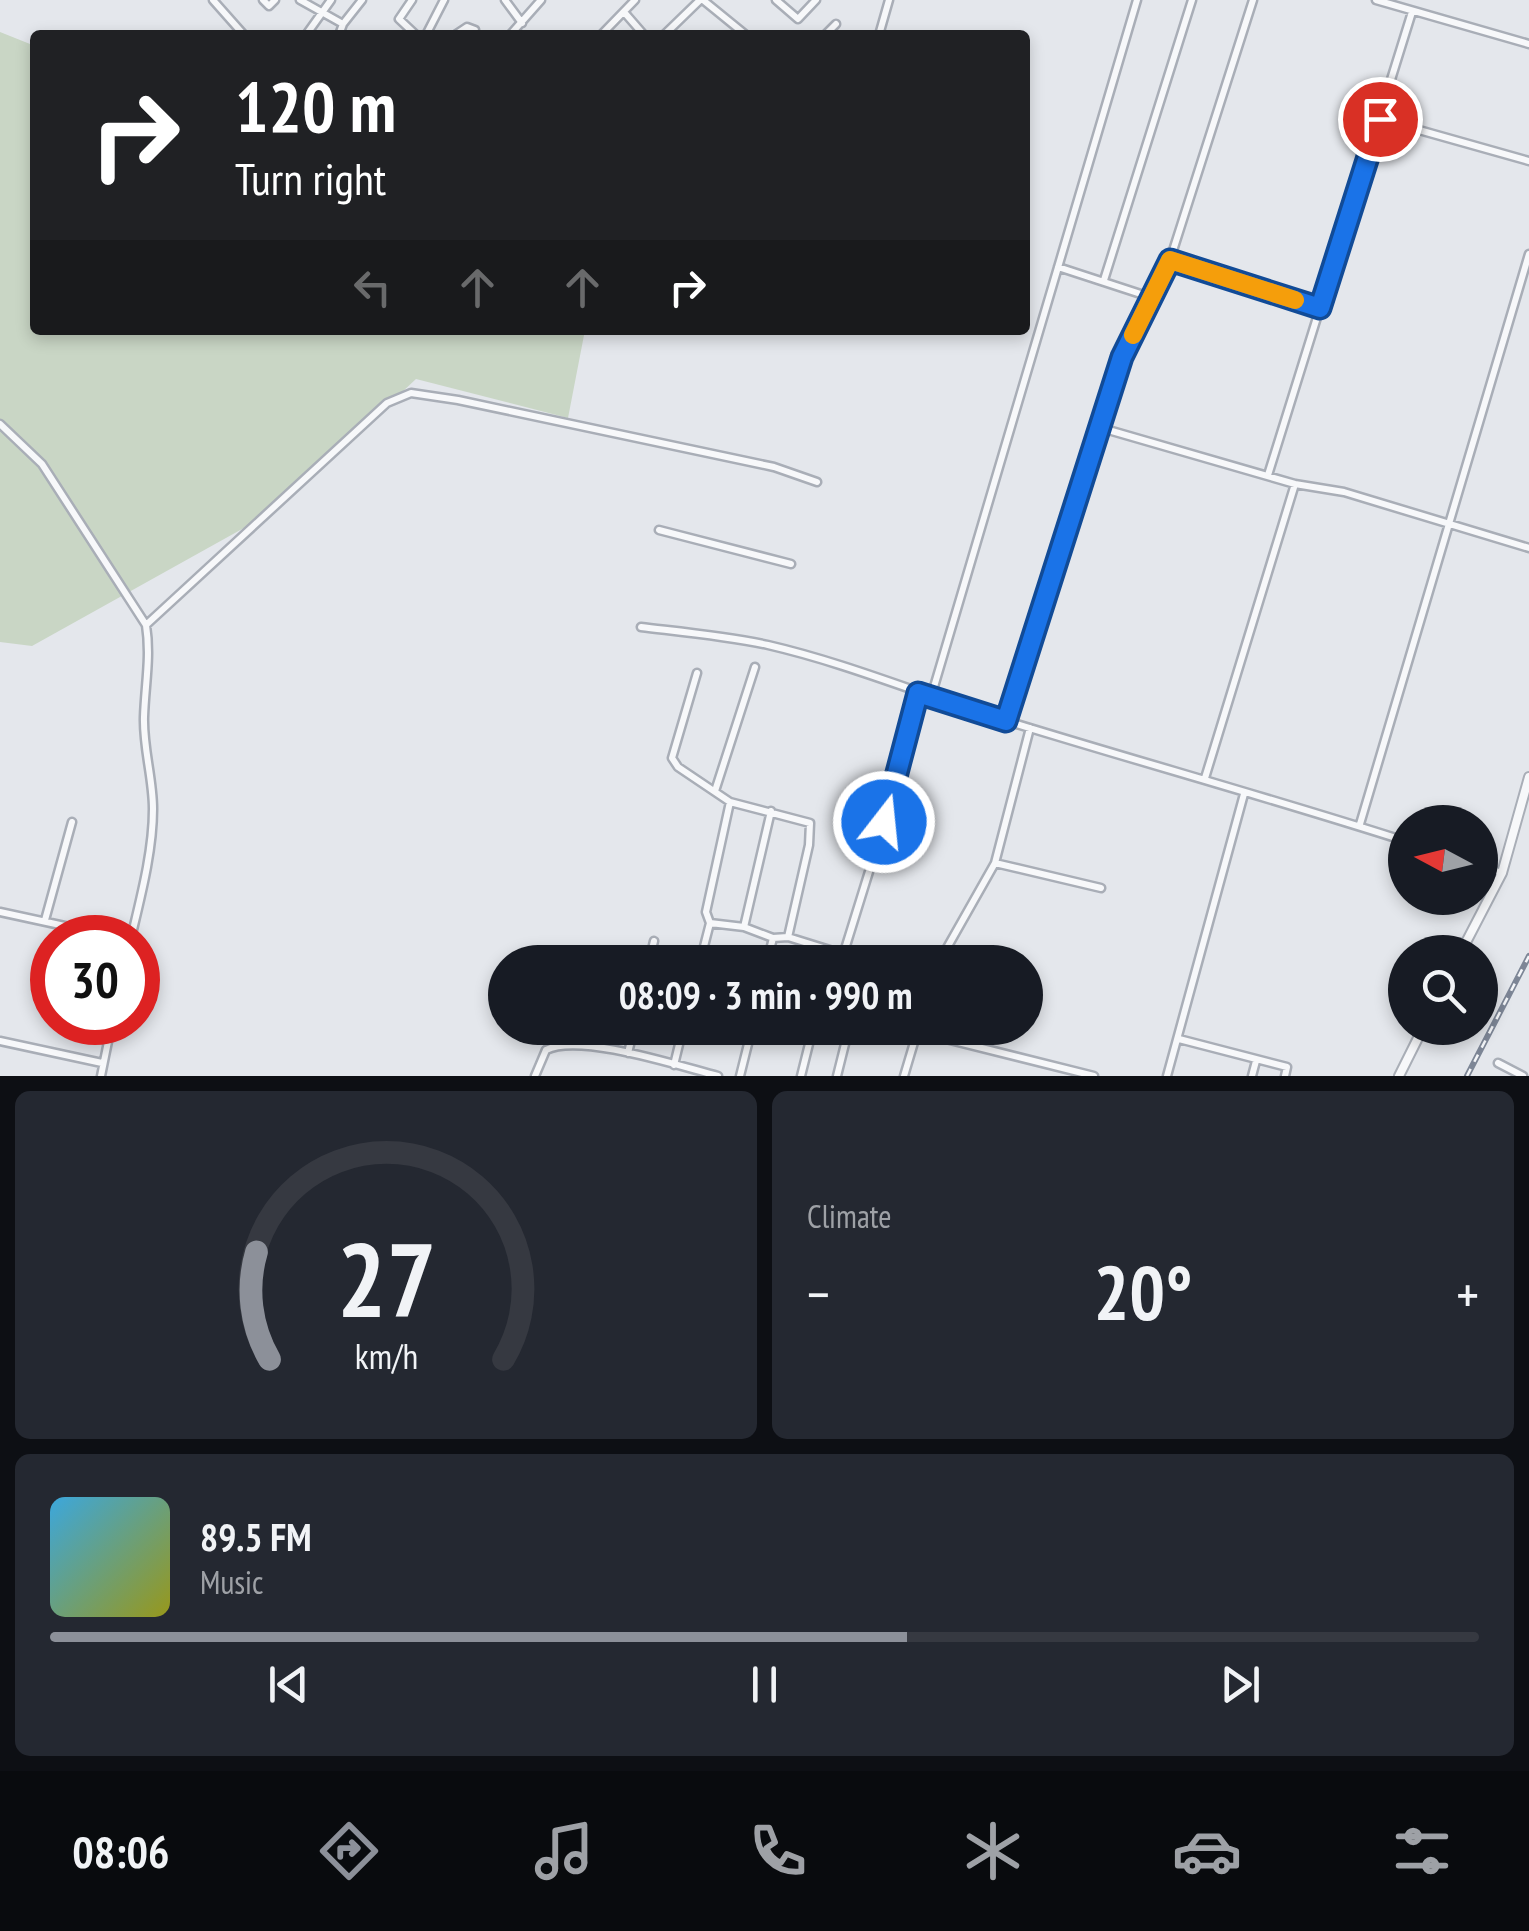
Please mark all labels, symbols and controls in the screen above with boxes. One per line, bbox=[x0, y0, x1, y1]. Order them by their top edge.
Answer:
text: 120 m bbox=[235, 61, 396, 151]
icon: right bbox=[70, 70, 200, 200]
pin bbox=[1338, 77, 1423, 162]
icon: arrive bbox=[1353, 92, 1408, 147]
text: Turn right bbox=[235, 149, 386, 207]
icon: left bbox=[345, 260, 400, 315]
icon: ahead bbox=[450, 260, 505, 315]
icon: ahead bbox=[555, 260, 610, 315]
icon: right bbox=[660, 260, 715, 315]
position arrow bbox=[832, 770, 936, 874]
north arrow bbox=[1388, 805, 1498, 915]
map controls bbox=[1388, 805, 1498, 1045]
speed limit sign: 30 bbox=[30, 915, 160, 1045]
button: search bbox=[1388, 935, 1498, 1045]
text: 08:09 · 3 min · 990 m bbox=[619, 970, 912, 1019]
text: Climate bbox=[807, 1195, 891, 1237]
text: 27 bbox=[336, 1211, 436, 1346]
text: 20° bbox=[1093, 1244, 1193, 1341]
text: − bbox=[807, 1258, 830, 1329]
text: + bbox=[1456, 1258, 1479, 1329]
text: km/h bbox=[354, 1333, 418, 1379]
text: 89.5 FM bbox=[200, 1512, 312, 1561]
text: Music bbox=[200, 1561, 263, 1603]
icon: previous bbox=[261, 1657, 316, 1712]
icon: pause bbox=[737, 1657, 792, 1712]
icon: next bbox=[1213, 1657, 1268, 1712]
icon: directions bbox=[314, 1816, 384, 1886]
icon: music bbox=[529, 1816, 599, 1886]
icon: phone bbox=[743, 1816, 813, 1886]
icon: climate bbox=[958, 1816, 1028, 1886]
icon: car bbox=[1172, 1816, 1242, 1886]
icon: filters bbox=[1387, 1816, 1457, 1886]
text: 08:06 bbox=[72, 1822, 170, 1880]

